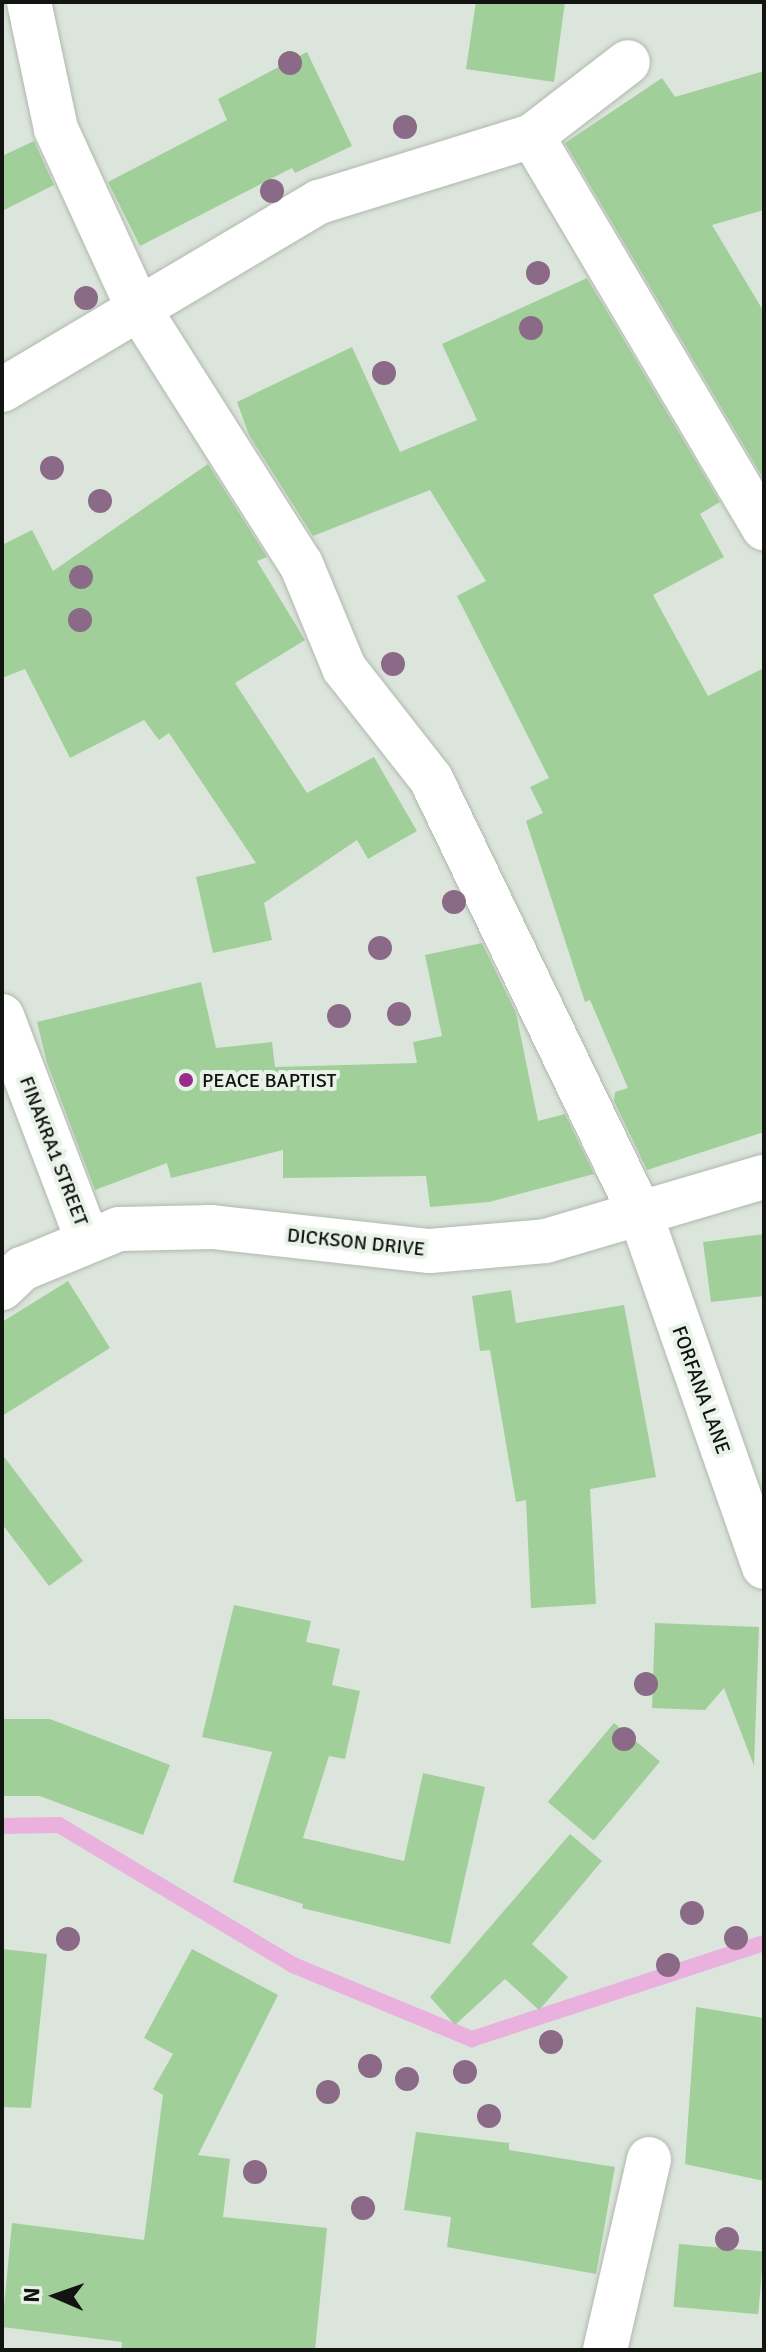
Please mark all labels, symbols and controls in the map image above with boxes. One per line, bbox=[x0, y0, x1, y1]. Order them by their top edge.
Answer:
place label: PEACE BAPTIST bbox=[202, 1068, 336, 1092]
marker: PEACE BAPTIST bbox=[177, 1071, 195, 1089]
street label: FINAKRA1 STREET bbox=[14, 1073, 94, 1229]
street label: DICKSON DRIVE bbox=[286, 1223, 426, 1261]
street label: FORFANA LANE bbox=[667, 1323, 735, 1457]
north arrow bbox=[16, 2256, 96, 2336]
text: N bbox=[18, 2287, 45, 2303]

